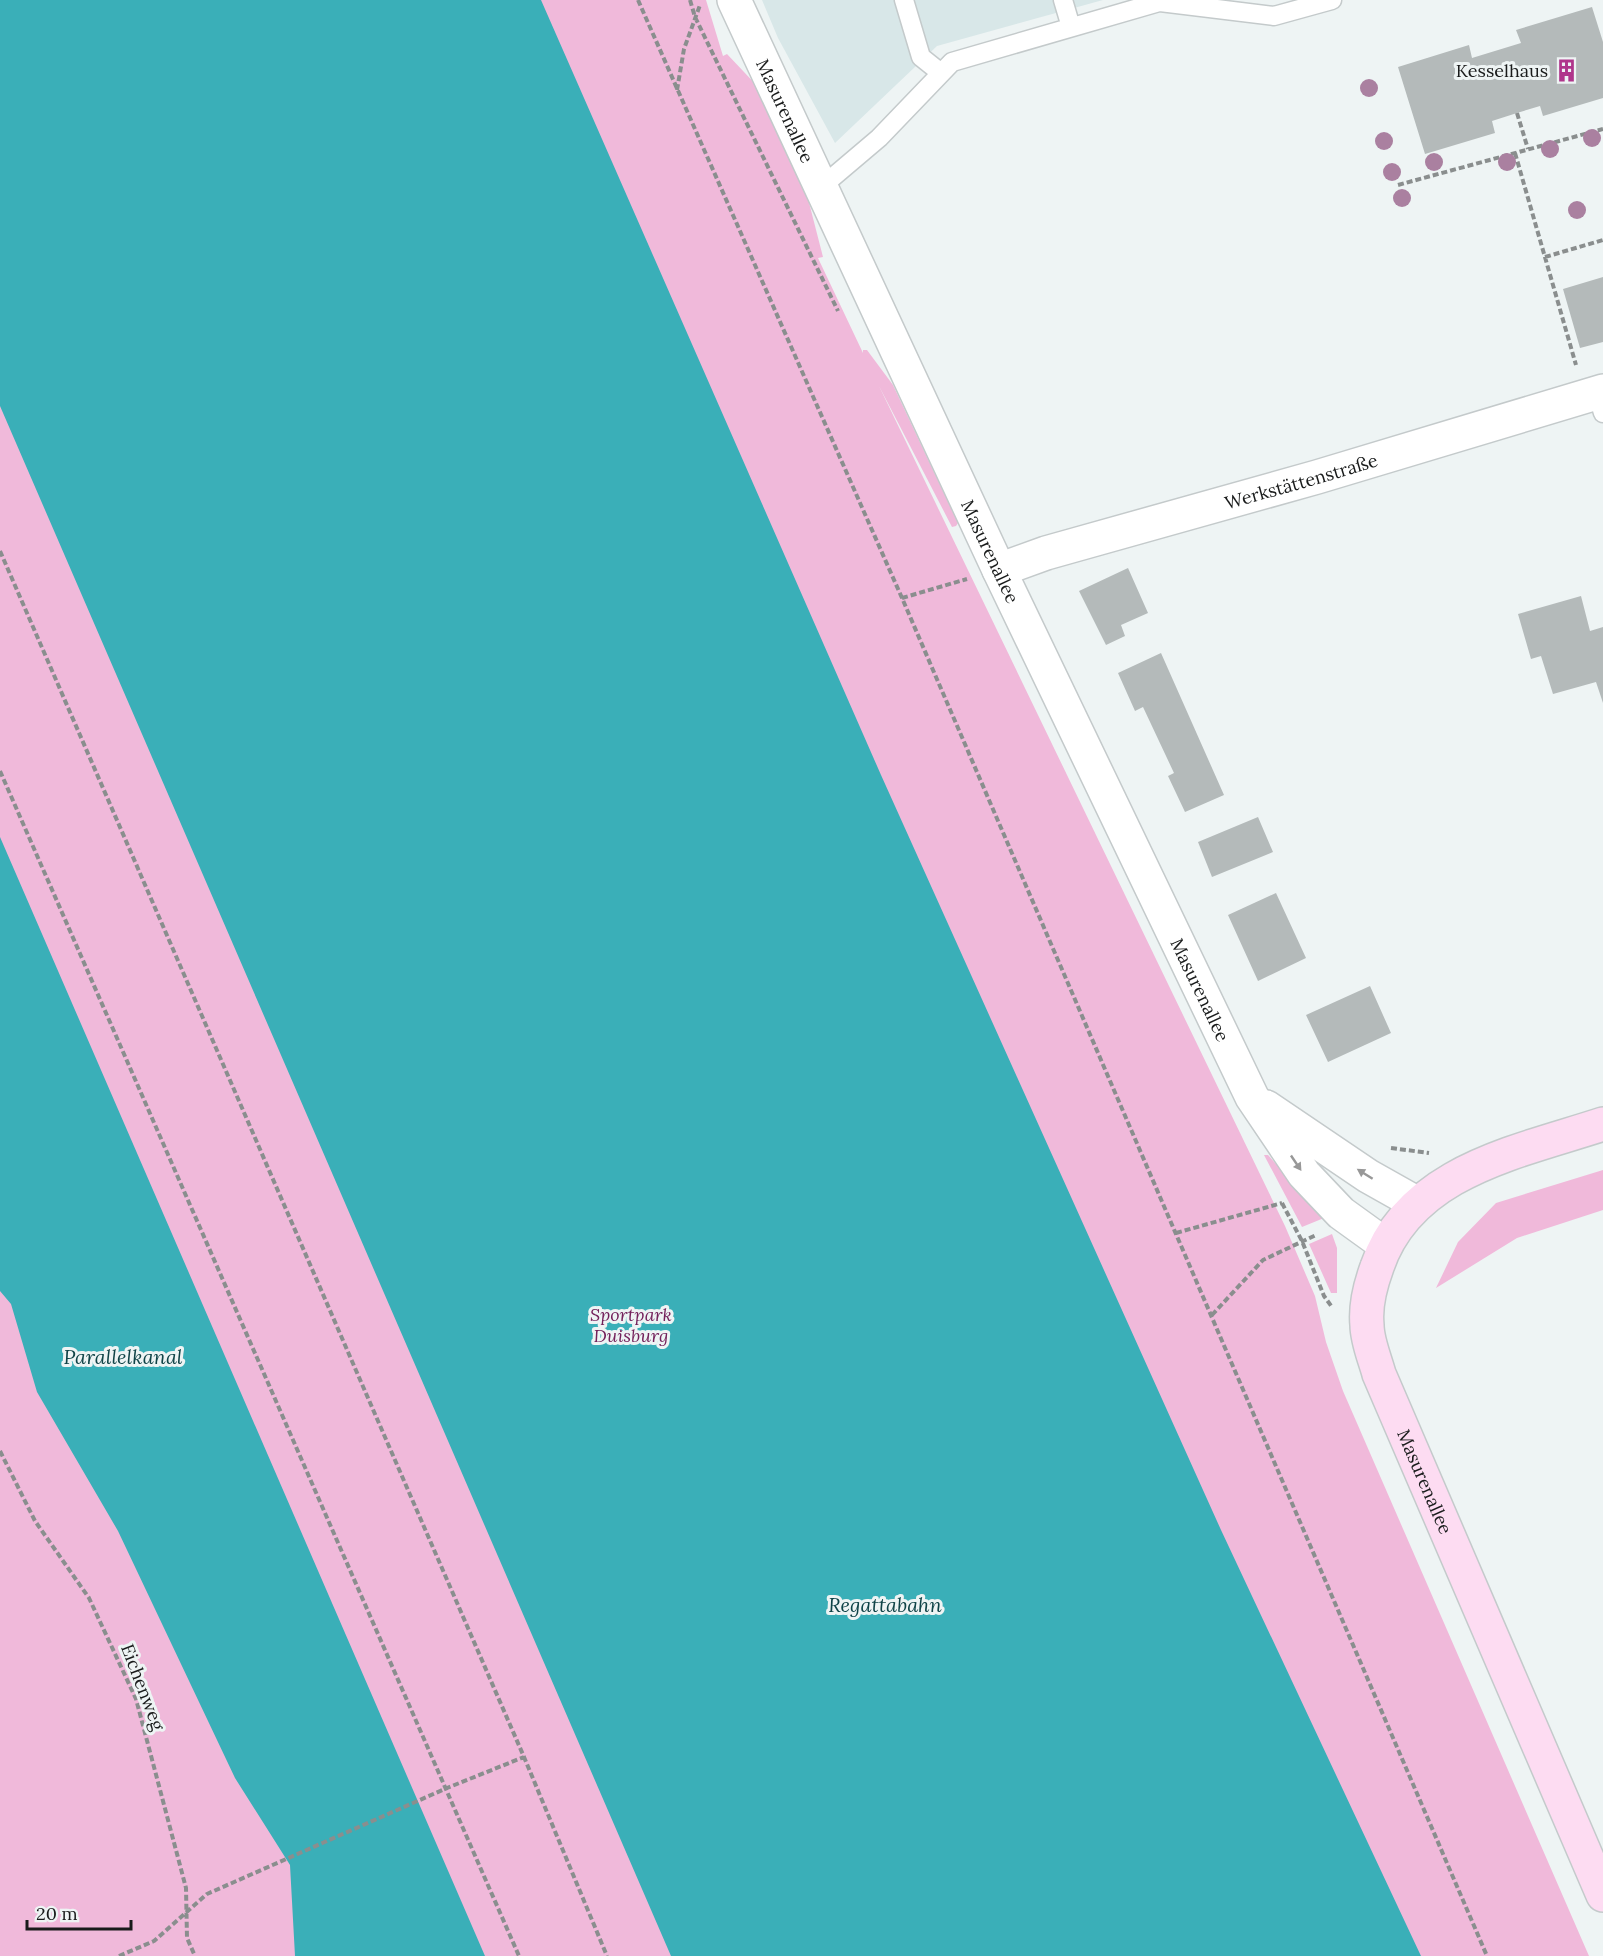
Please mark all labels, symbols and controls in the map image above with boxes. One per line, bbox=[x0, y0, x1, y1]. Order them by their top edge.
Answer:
street label: Masurenallee bbox=[751, 55, 820, 166]
building icon: Kesselhaus bbox=[1553, 57, 1579, 83]
place label: Kesselhaus bbox=[1456, 59, 1548, 82]
street label: Werkstättenstraße bbox=[1222, 448, 1380, 514]
street label: Masurenallee bbox=[956, 496, 1025, 607]
street label: Masurenallee bbox=[1166, 934, 1235, 1045]
one-way arrow bbox=[1290, 1155, 1302, 1171]
one-way arrow bbox=[1357, 1169, 1373, 1180]
park label: Sportpark Duisburg bbox=[590, 1303, 672, 1347]
water label: Parallelkanal bbox=[63, 1344, 183, 1369]
street label: Masurenallee bbox=[1393, 1426, 1458, 1538]
water label: Regattabahn bbox=[828, 1592, 943, 1617]
street label: Eichenweg bbox=[116, 1640, 170, 1735]
scale bar bbox=[27, 1893, 130, 1931]
text: 20 m bbox=[36, 1902, 78, 1925]

